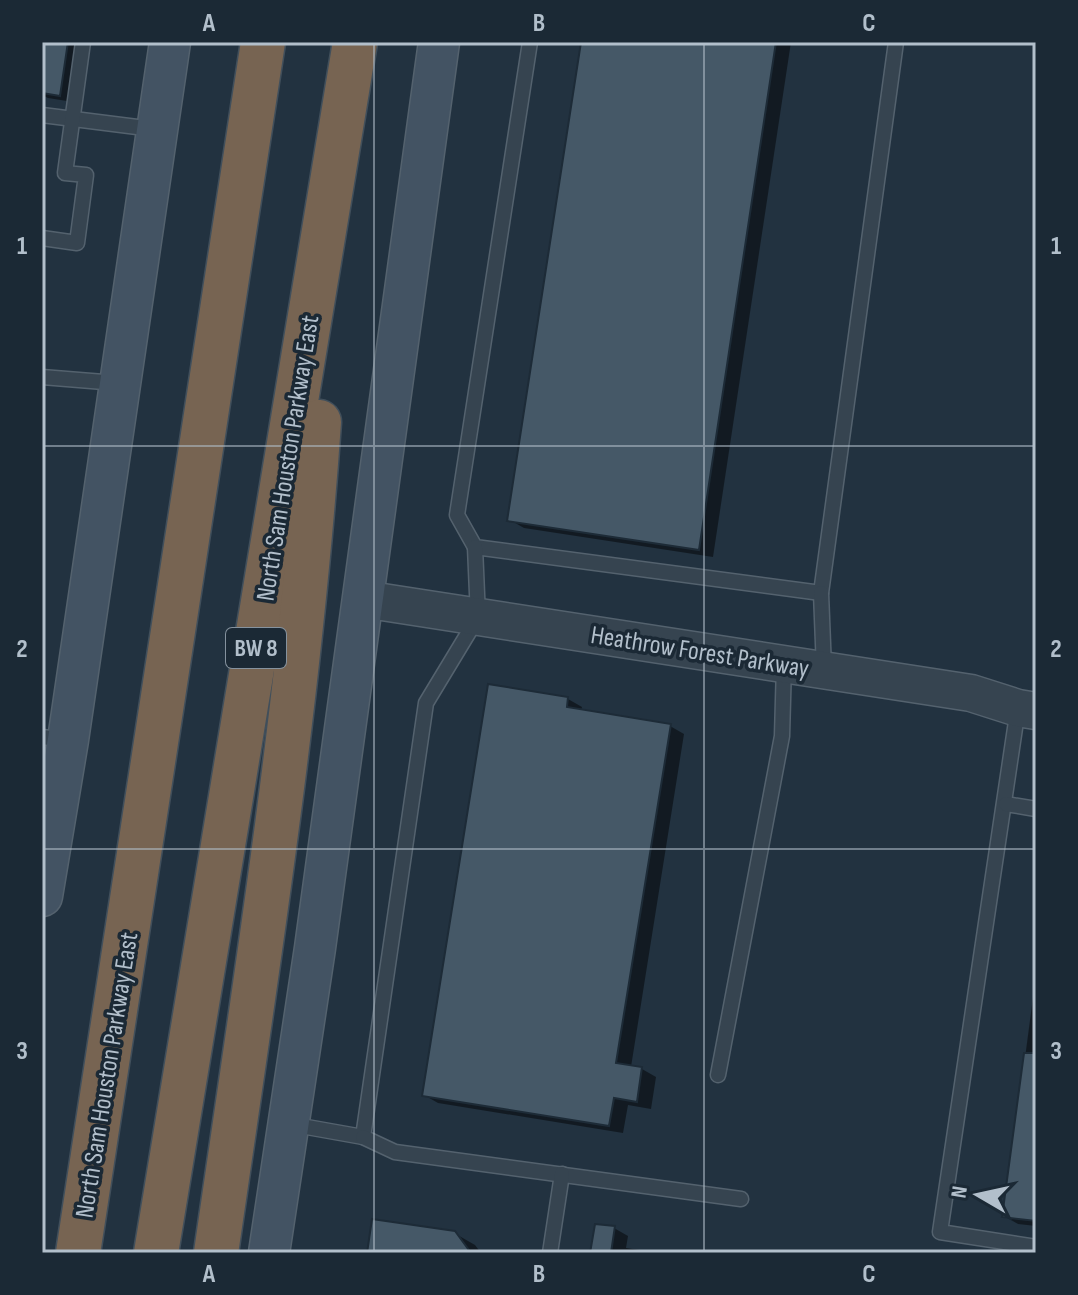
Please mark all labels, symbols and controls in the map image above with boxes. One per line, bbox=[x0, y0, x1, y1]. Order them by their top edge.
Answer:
text: A bbox=[202, 8, 216, 39]
text: B bbox=[533, 8, 545, 39]
text: C bbox=[862, 8, 876, 39]
text: 1 bbox=[17, 231, 27, 262]
text: 1 bbox=[1051, 231, 1061, 262]
street label: North Sam Houston Parkway East bbox=[251, 313, 326, 603]
street label: Heathrow Forest Parkway bbox=[588, 620, 811, 685]
road number: BW 8 bbox=[226, 628, 286, 668]
text: 2 bbox=[16, 634, 28, 665]
text: 2 bbox=[1050, 634, 1062, 665]
street label: North Sam Houston Parkway East bbox=[70, 930, 145, 1220]
text: 3 bbox=[16, 1036, 28, 1067]
text: 3 bbox=[1050, 1036, 1062, 1067]
north arrow bbox=[938, 1155, 1018, 1235]
text: N bbox=[945, 1184, 974, 1200]
text: A bbox=[202, 1259, 216, 1290]
text: B bbox=[533, 1259, 545, 1290]
text: C bbox=[862, 1259, 876, 1290]

